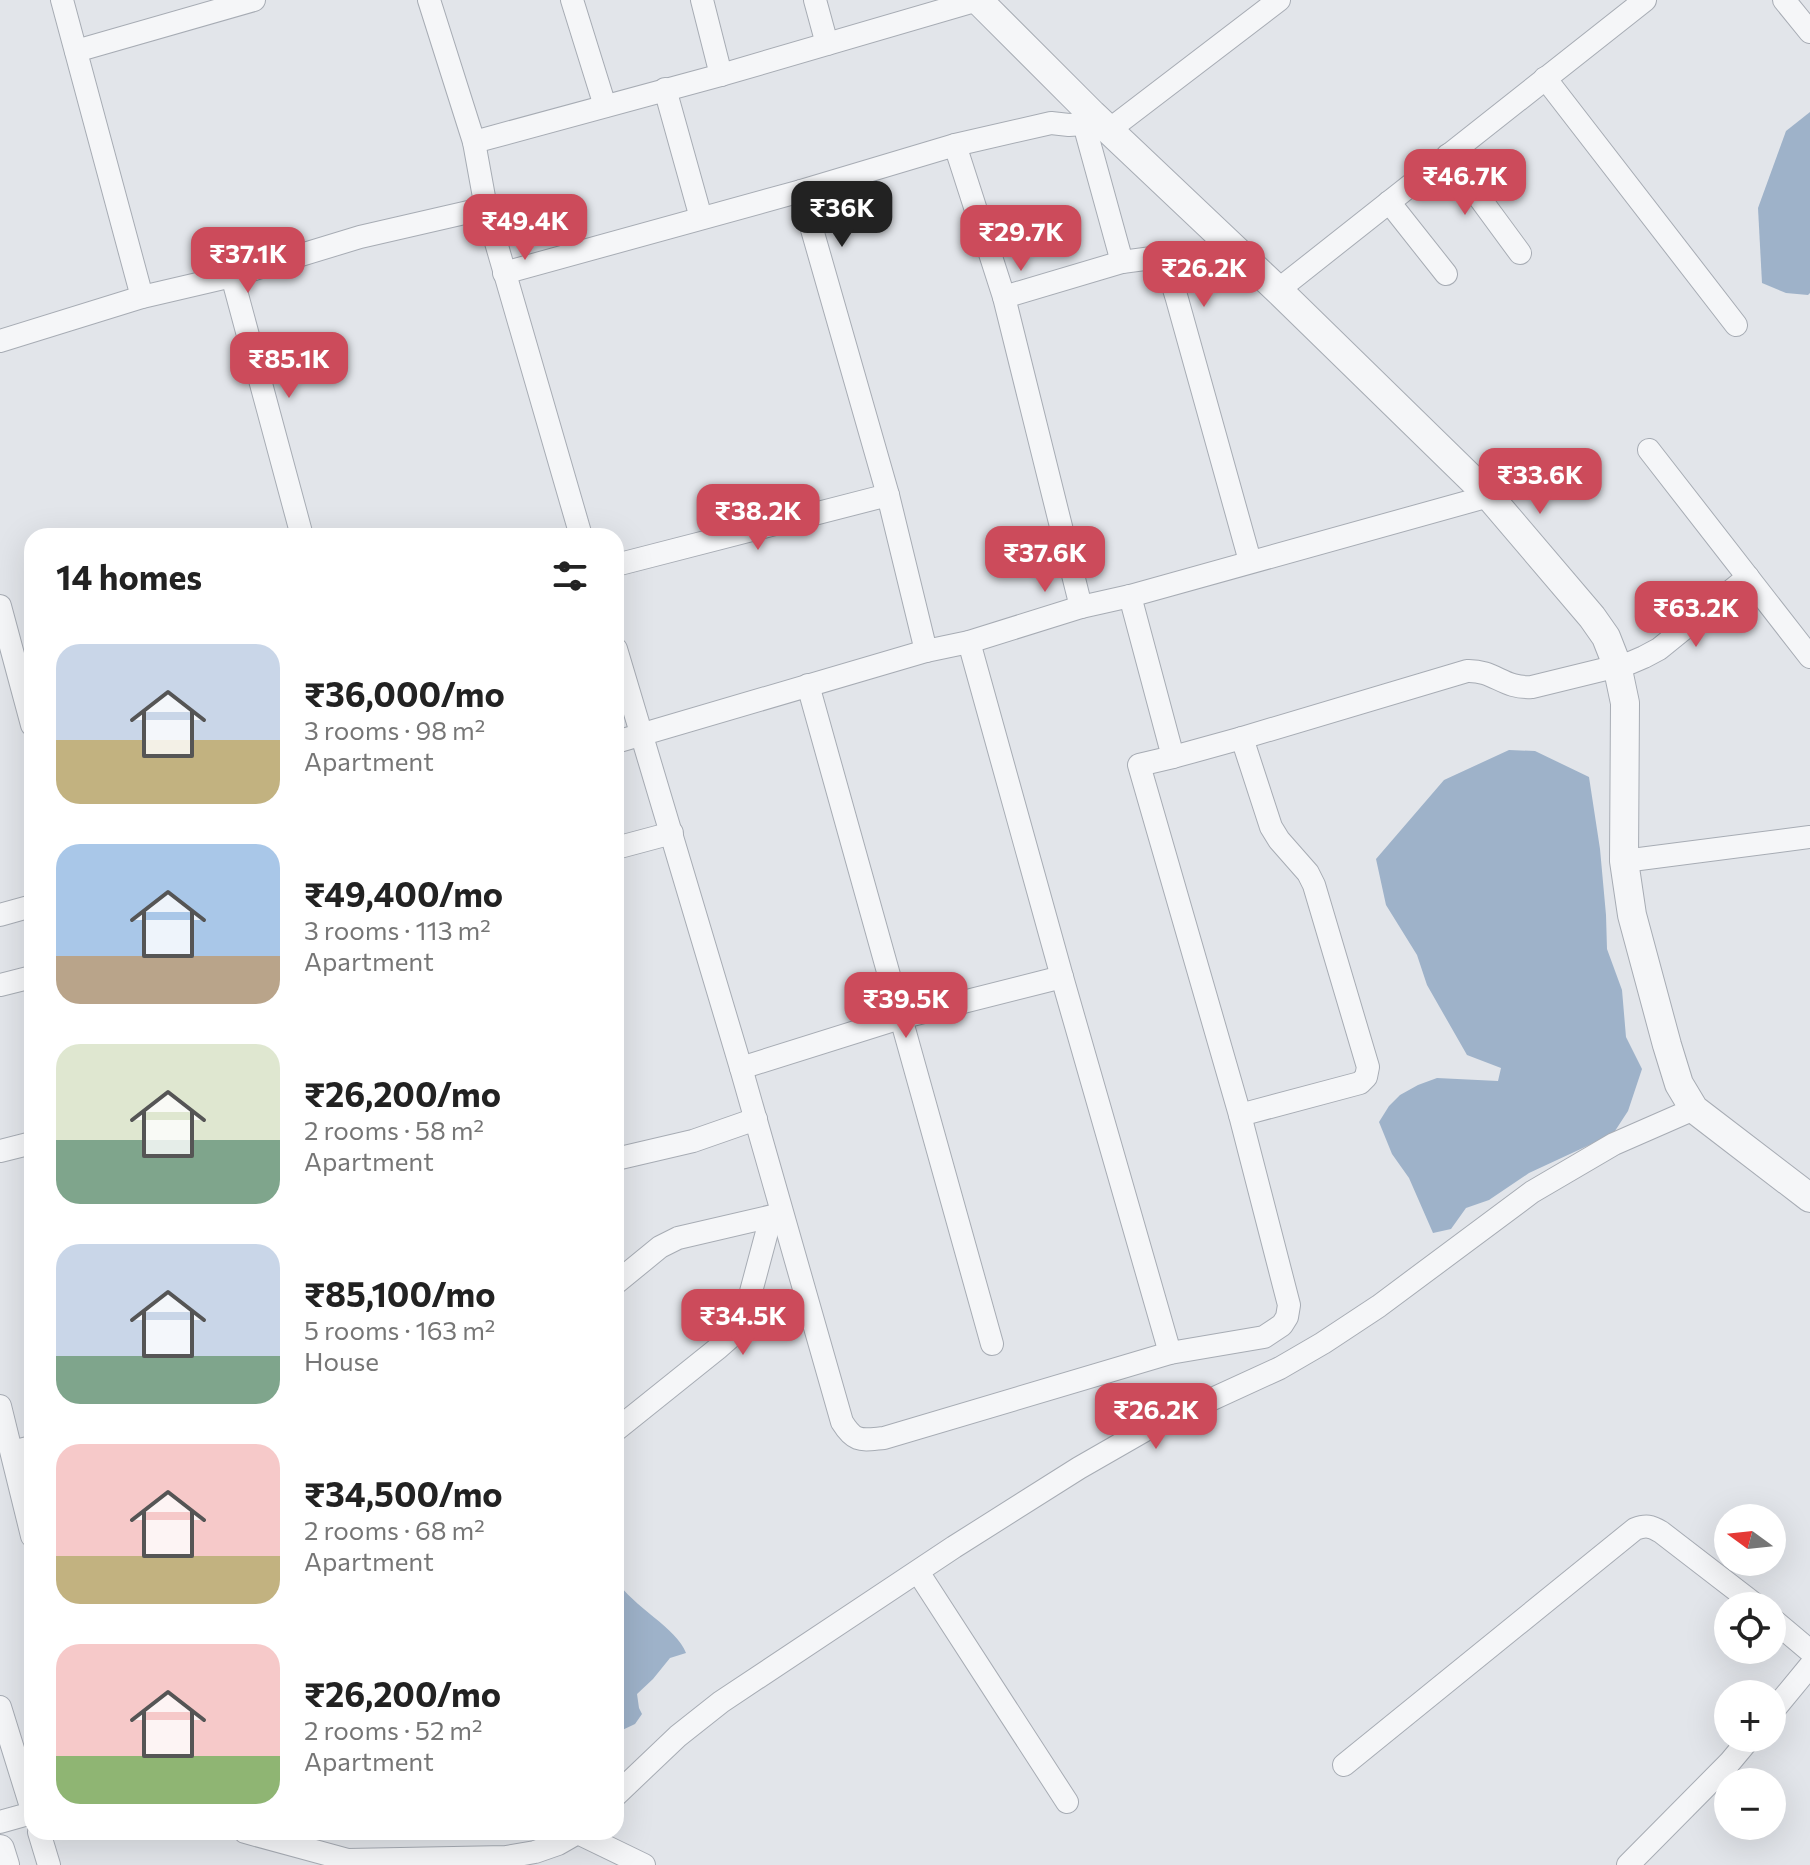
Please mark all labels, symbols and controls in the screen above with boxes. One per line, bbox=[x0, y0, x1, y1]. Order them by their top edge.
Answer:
pin: ₹46.7K bbox=[1400, 149, 1530, 217]
text: ₹46.7K bbox=[1422, 159, 1508, 190]
pin: ₹36K bbox=[795, 181, 889, 249]
text: ₹36K bbox=[809, 191, 875, 222]
pin: ₹49.4K bbox=[460, 194, 590, 262]
text: ₹49.4K bbox=[481, 204, 569, 235]
pin: ₹29.7K bbox=[956, 205, 1086, 273]
text: ₹29.7K bbox=[978, 215, 1064, 246]
pin: ₹37.1K bbox=[183, 227, 313, 295]
text: ₹37.1K bbox=[209, 237, 287, 268]
pin: ₹26.2K bbox=[1139, 241, 1269, 309]
text: ₹26.2K bbox=[1161, 251, 1247, 282]
pin: ₹85.1K bbox=[224, 332, 354, 400]
text: ₹85.1K bbox=[248, 342, 330, 373]
pin: ₹33.6K bbox=[1475, 448, 1605, 516]
text: ₹33.6K bbox=[1497, 458, 1583, 489]
pin: ₹38.2K bbox=[693, 484, 823, 552]
text: ₹38.2K bbox=[715, 494, 801, 525]
pin: ₹37.6K bbox=[980, 526, 1110, 594]
text: ₹37.6K bbox=[1003, 536, 1087, 567]
icon: filters bbox=[548, 554, 592, 598]
text: 14 homes bbox=[56, 555, 202, 597]
pin: ₹63.2K bbox=[1631, 581, 1761, 649]
text: ₹63.2K bbox=[1653, 591, 1739, 622]
text: ₹36,000/mo bbox=[304, 672, 505, 714]
icon: home bbox=[120, 676, 216, 772]
text: 3 rooms · 98 m² bbox=[304, 714, 485, 745]
text: Apartment bbox=[304, 745, 434, 776]
text: ₹49,400/mo bbox=[304, 872, 503, 914]
icon: home bbox=[120, 876, 216, 972]
text: 3 rooms · 113 m² bbox=[304, 914, 491, 945]
text: Apartment bbox=[304, 945, 434, 976]
pin: ₹39.5K bbox=[841, 972, 971, 1040]
text: ₹39.5K bbox=[862, 982, 950, 1013]
text: ₹26,200/mo bbox=[304, 1072, 501, 1114]
icon: home bbox=[120, 1076, 216, 1172]
text: 2 rooms · 58 m² bbox=[304, 1114, 484, 1145]
text: Apartment bbox=[304, 1145, 434, 1176]
text: ₹85,100/mo bbox=[304, 1272, 496, 1314]
icon: home bbox=[120, 1276, 216, 1372]
pin: ₹34.5K bbox=[678, 1289, 808, 1357]
text: ₹34.5K bbox=[699, 1299, 787, 1330]
text: 5 rooms · 163 m² bbox=[304, 1314, 495, 1345]
text: House bbox=[304, 1345, 379, 1376]
pin: ₹26.2K bbox=[1091, 1383, 1221, 1451]
text: ₹26.2K bbox=[1113, 1393, 1199, 1424]
text: ₹34,500/mo bbox=[304, 1472, 503, 1514]
icon: home bbox=[120, 1476, 216, 1572]
north arrow bbox=[1714, 1504, 1786, 1576]
map controls bbox=[1714, 1504, 1786, 1840]
text: 2 rooms · 68 m² bbox=[304, 1514, 485, 1545]
text: Apartment bbox=[304, 1545, 434, 1576]
button: locate bbox=[1714, 1592, 1786, 1664]
text: ₹26,200/mo bbox=[304, 1672, 501, 1714]
icon: home bbox=[120, 1676, 216, 1772]
button: + bbox=[1714, 1680, 1786, 1752]
text: 2 rooms · 52 m² bbox=[304, 1714, 482, 1745]
text: Apartment bbox=[304, 1745, 434, 1776]
button: − bbox=[1714, 1768, 1786, 1840]

